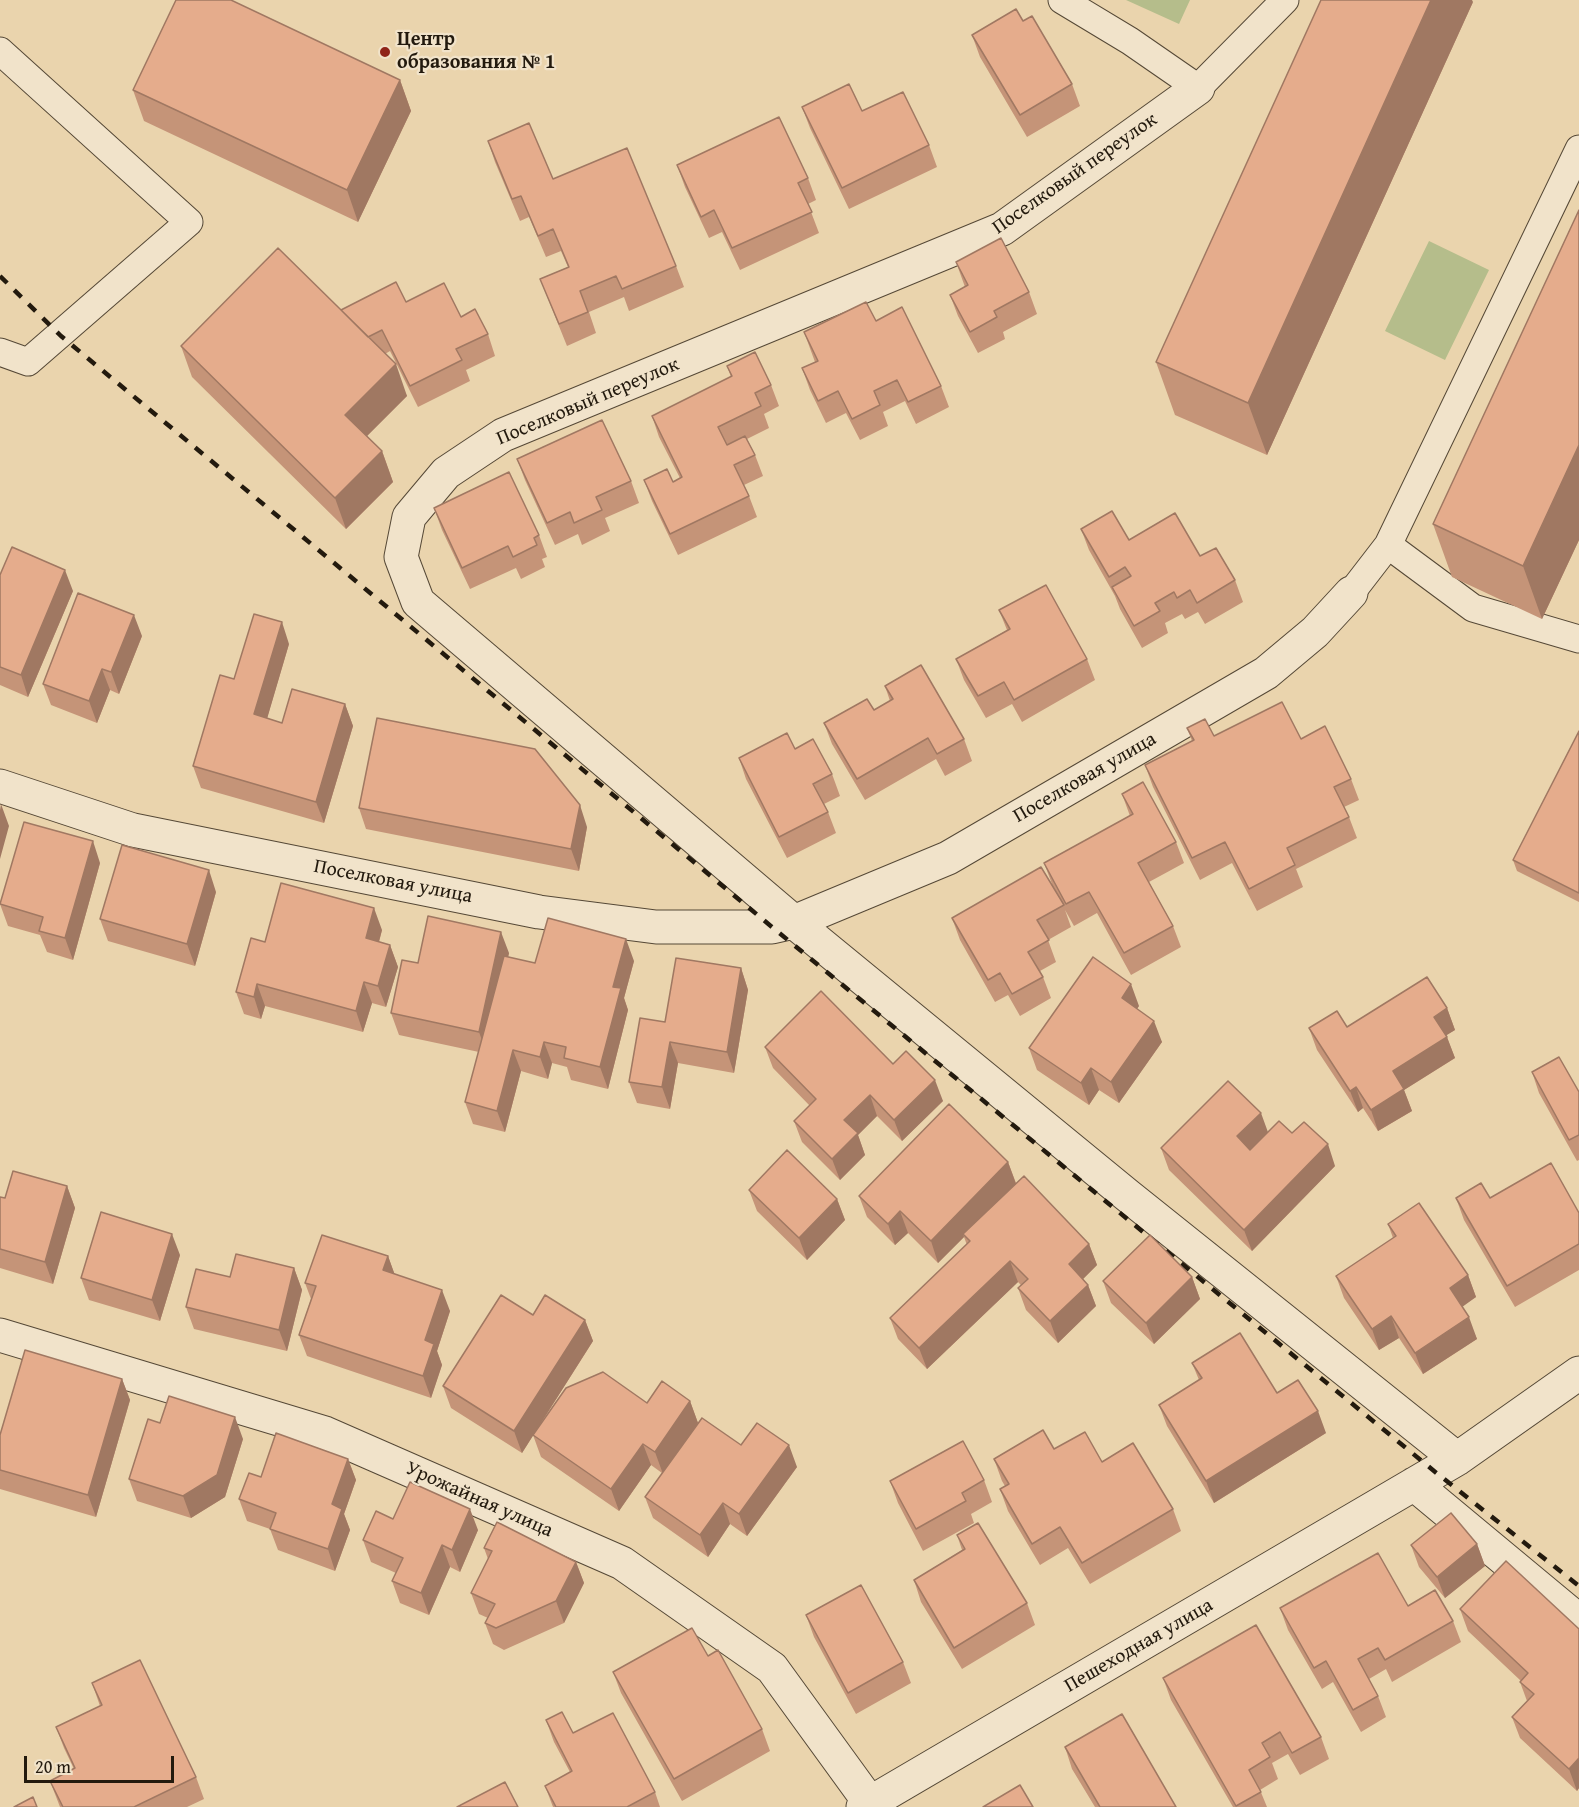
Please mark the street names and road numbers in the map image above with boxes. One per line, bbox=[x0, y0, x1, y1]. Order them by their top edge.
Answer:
street label: Поселковый переулок bbox=[988, 108, 1162, 240]
street label: Поселковый переулок bbox=[493, 353, 683, 451]
street label: Поселковая улица bbox=[1009, 727, 1161, 829]
street label: Поселковая улица bbox=[312, 855, 474, 909]
street label: Урожайная улица bbox=[402, 1457, 556, 1543]
street label: Пешеходная улица bbox=[1060, 1594, 1218, 1698]

